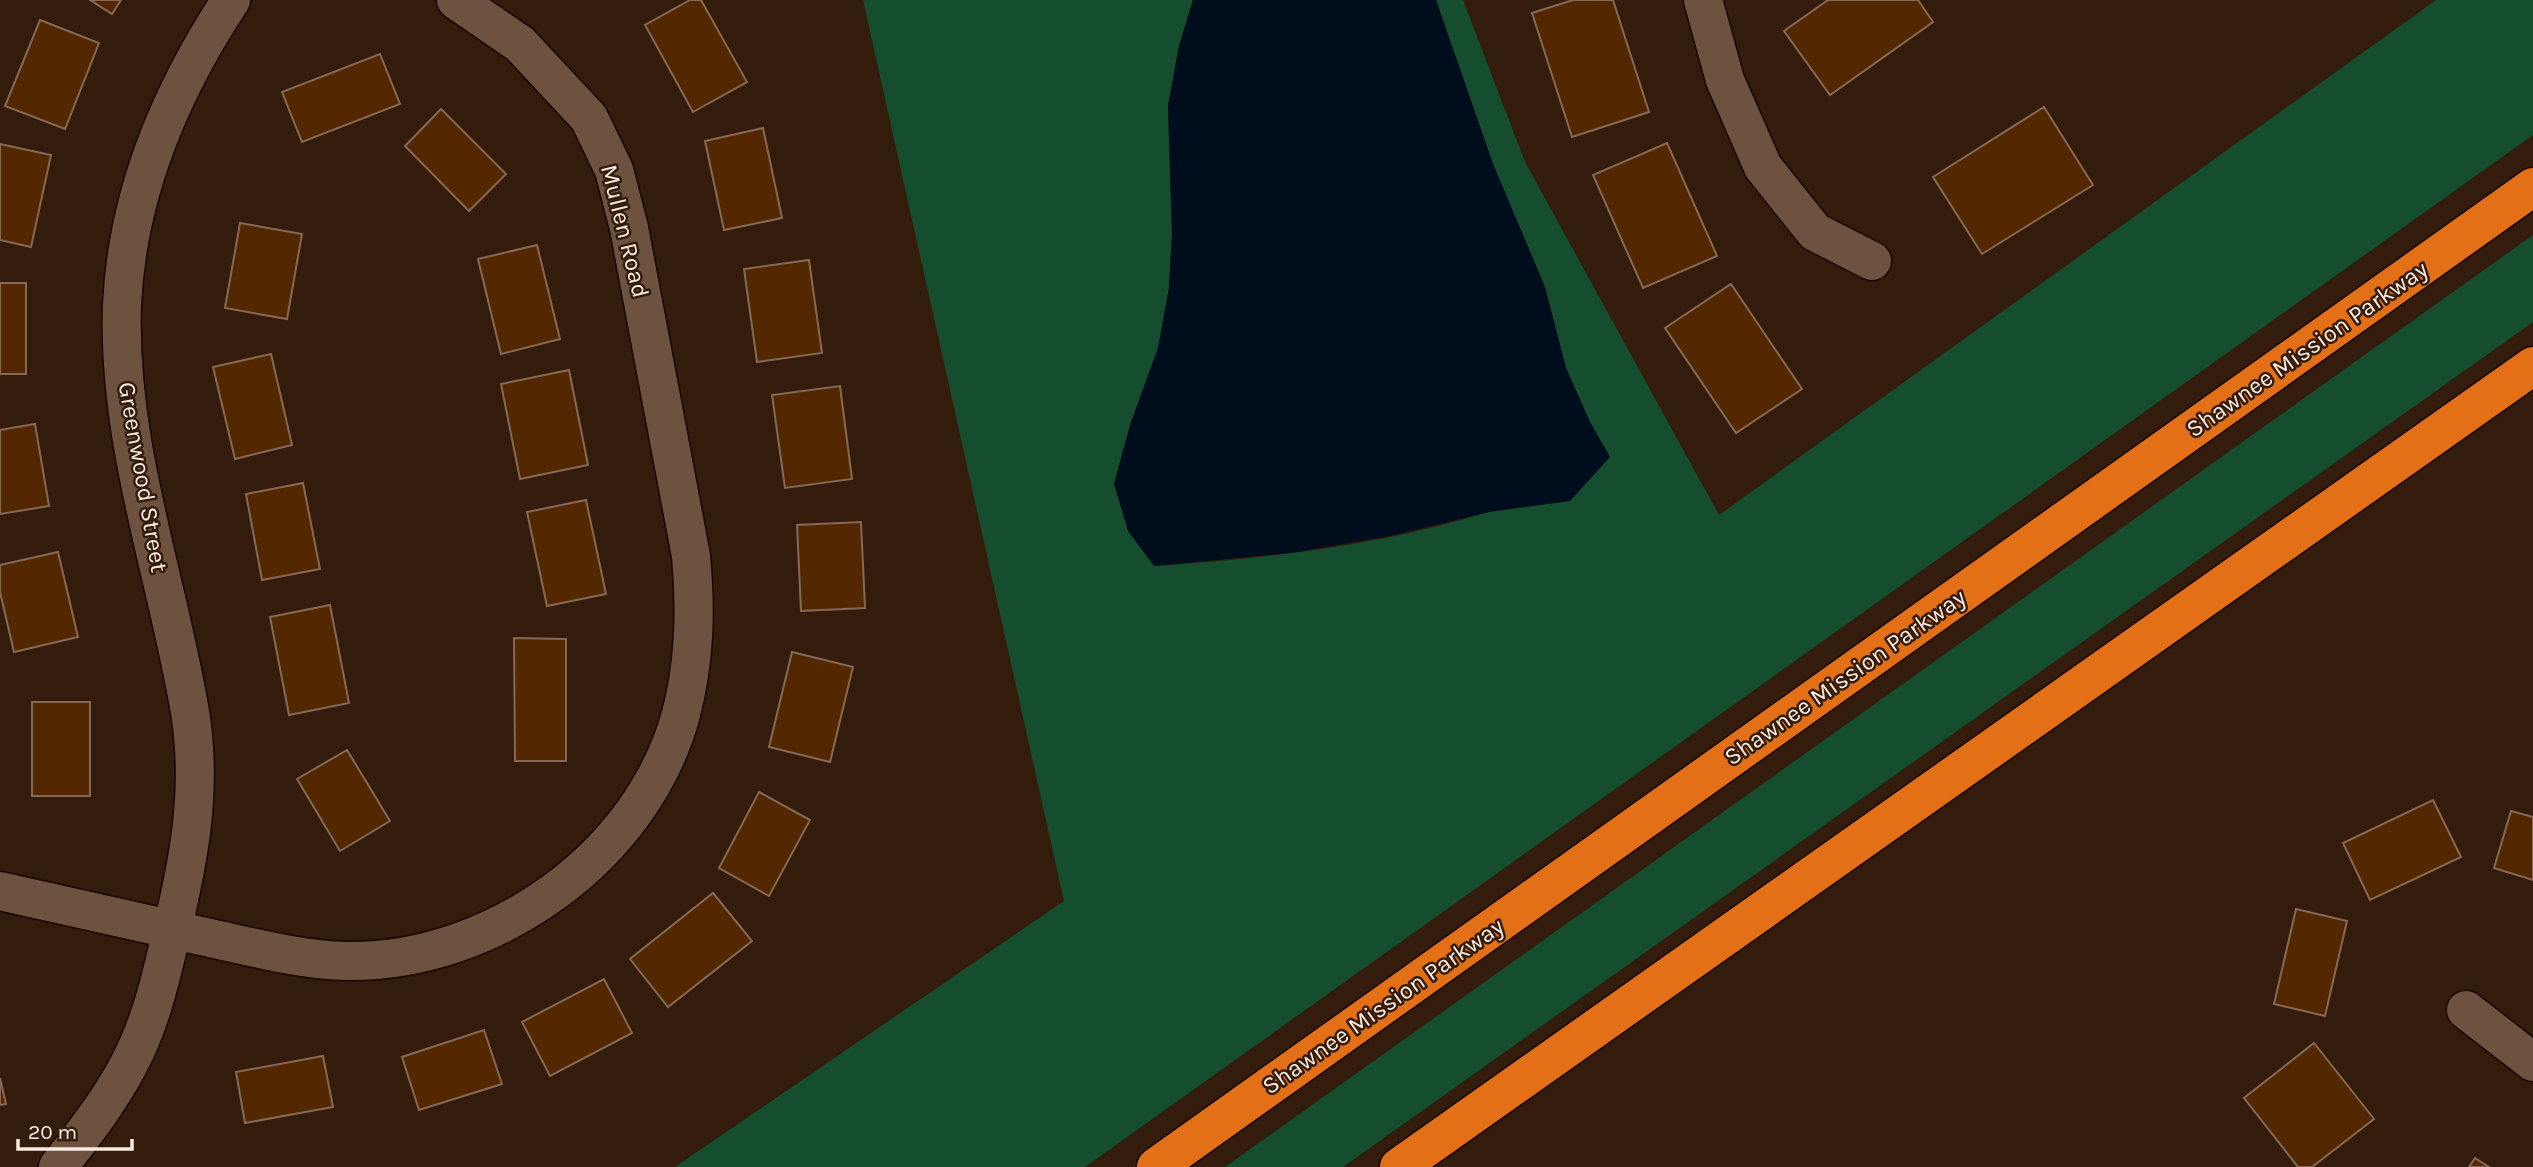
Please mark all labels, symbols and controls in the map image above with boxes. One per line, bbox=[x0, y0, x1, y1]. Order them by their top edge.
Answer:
street label: Mullen Road bbox=[595, 162, 655, 300]
street label: Shawnee Mission Parkway bbox=[2181, 255, 2433, 443]
street label: Greenwood Street bbox=[112, 380, 174, 574]
street label: Shawnee Mission Parkway bbox=[1719, 583, 1971, 771]
street label: Shawnee Mission Parkway bbox=[1257, 912, 1509, 1100]
scale bar bbox=[18, 1108, 131, 1152]
text: 20 m bbox=[28, 1120, 77, 1144]

